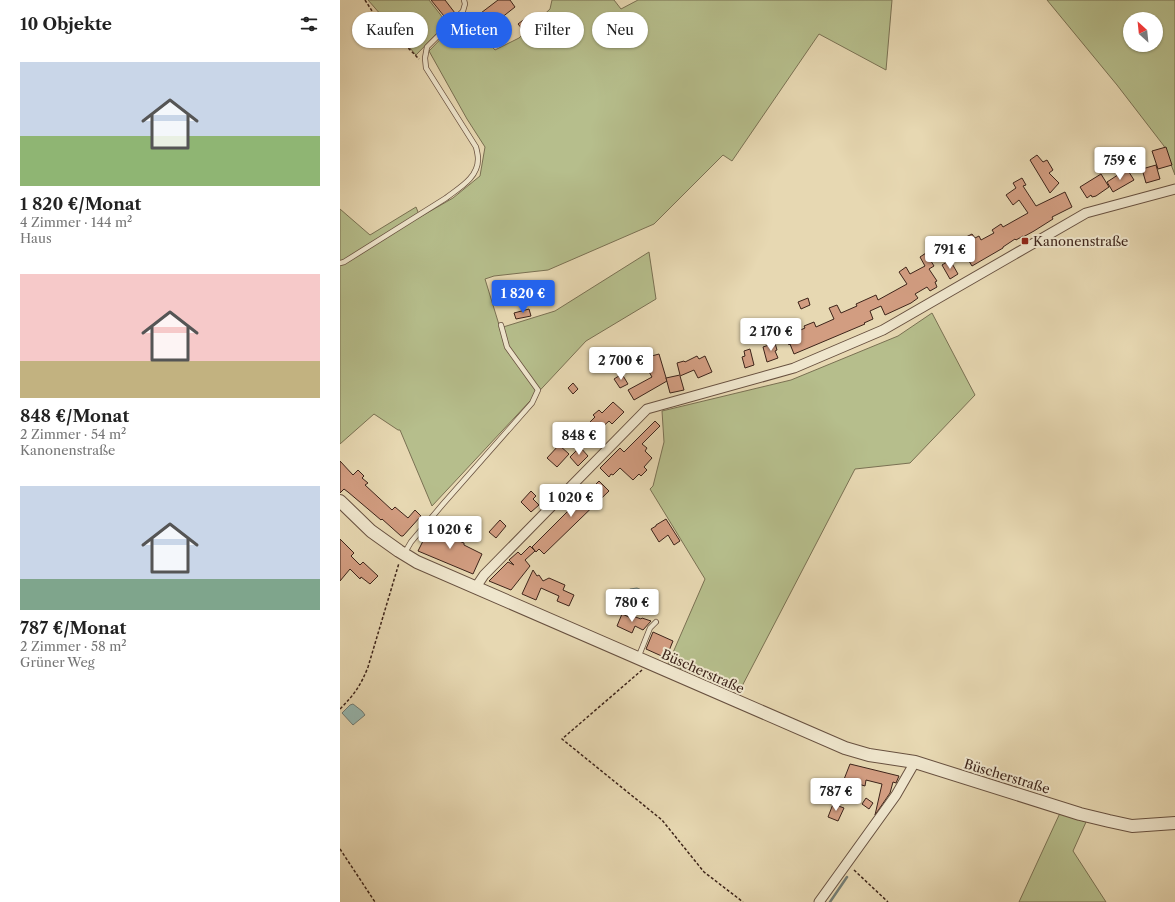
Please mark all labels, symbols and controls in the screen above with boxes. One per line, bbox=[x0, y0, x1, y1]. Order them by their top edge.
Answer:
chip: Kaufen bbox=[352, 12, 428, 48]
chip: Mieten bbox=[436, 12, 512, 48]
chip: Filter bbox=[520, 12, 584, 48]
chip: Neu bbox=[592, 12, 648, 48]
north arrow bbox=[1123, 12, 1163, 52]
map controls bbox=[1123, 12, 1163, 52]
icon: filters bbox=[298, 13, 320, 35]
text: 10 Objekte bbox=[20, 14, 112, 34]
icon: home bbox=[134, 88, 206, 160]
pin: 759 € bbox=[1092, 147, 1148, 181]
text: 759 € bbox=[1103, 152, 1137, 168]
text: 1 820 €/Monat bbox=[20, 194, 141, 214]
text: 4 Zimmer · 144 m² bbox=[20, 214, 132, 230]
text: Haus bbox=[20, 230, 52, 246]
place label: Kanonenstraße bbox=[1033, 233, 1128, 249]
pin: 791 € bbox=[922, 236, 978, 270]
marker: Kanonenstraße bbox=[1020, 236, 1030, 246]
text: 791 € bbox=[934, 241, 966, 257]
pin: 1 820 € bbox=[486, 280, 560, 314]
text: 1 820 € bbox=[501, 285, 545, 301]
icon: home bbox=[134, 300, 206, 372]
pin: 2 170 € bbox=[734, 318, 808, 352]
text: 2 170 € bbox=[749, 323, 793, 339]
pin: 2 700 € bbox=[584, 347, 658, 381]
text: 2 700 € bbox=[598, 352, 644, 368]
text: 848 €/Monat bbox=[20, 406, 129, 426]
pin: 848 € bbox=[551, 422, 607, 456]
text: 2 Zimmer · 54 m² bbox=[20, 426, 126, 442]
text: 848 € bbox=[561, 427, 597, 443]
text: Kanonenstraße bbox=[20, 442, 115, 458]
pin: 1 020 € bbox=[534, 484, 608, 518]
text: 1 020 € bbox=[549, 489, 593, 505]
icon: home bbox=[134, 512, 206, 584]
pin: 1 020 € bbox=[413, 516, 487, 550]
text: 1 020 € bbox=[428, 521, 472, 537]
pin: 780 € bbox=[604, 589, 660, 623]
text: 780 € bbox=[615, 594, 649, 610]
text: 787 €/Monat bbox=[20, 618, 126, 638]
text: 2 Zimmer · 58 m² bbox=[20, 638, 127, 654]
street label: Büscherstraße bbox=[659, 646, 747, 696]
text: Grüner Weg bbox=[20, 654, 95, 670]
street label: Büscherstraße bbox=[962, 755, 1052, 797]
pin: 787 € bbox=[808, 778, 864, 812]
text: 787 € bbox=[819, 783, 853, 799]

